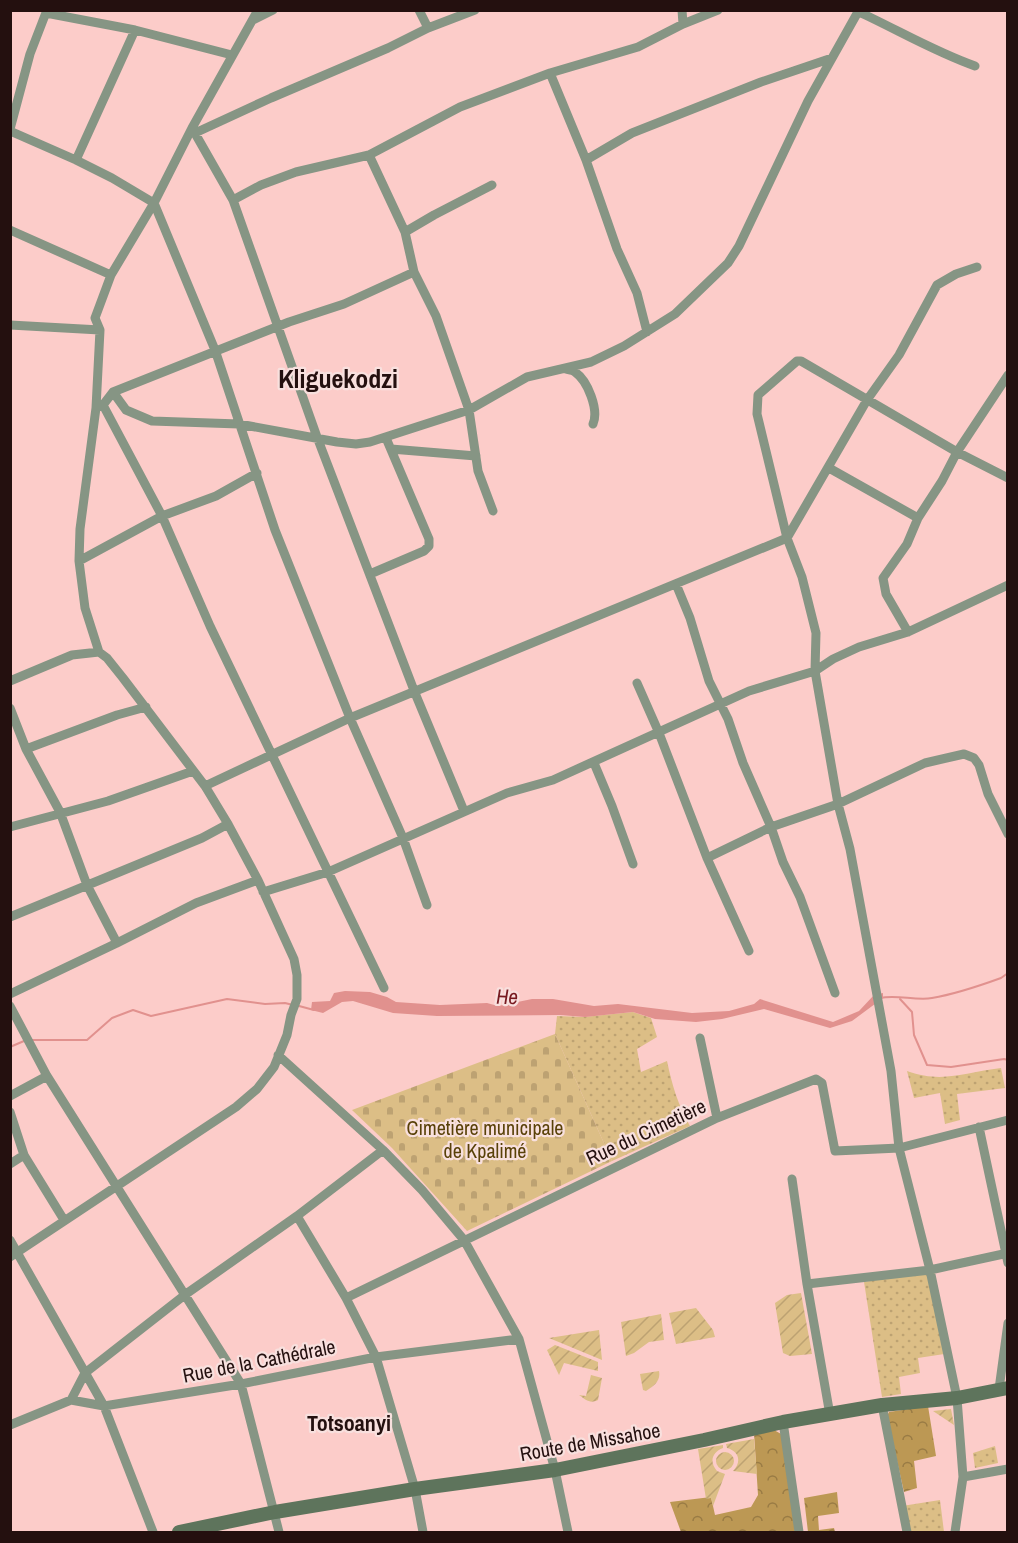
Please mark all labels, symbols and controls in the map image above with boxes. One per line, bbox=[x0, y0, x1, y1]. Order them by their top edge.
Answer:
district label: Kliguekodzi bbox=[278, 361, 398, 396]
water label: He bbox=[496, 982, 518, 1011]
street label: Rue du Cimetière bbox=[581, 1092, 710, 1171]
park label: Cimetière municipale de Kpalimé bbox=[407, 1114, 563, 1164]
street label: Rue de la Cathédrale bbox=[180, 1332, 338, 1389]
district label: Totsoanyi bbox=[307, 1408, 391, 1438]
street label: Route de Missahoe bbox=[518, 1416, 662, 1467]

